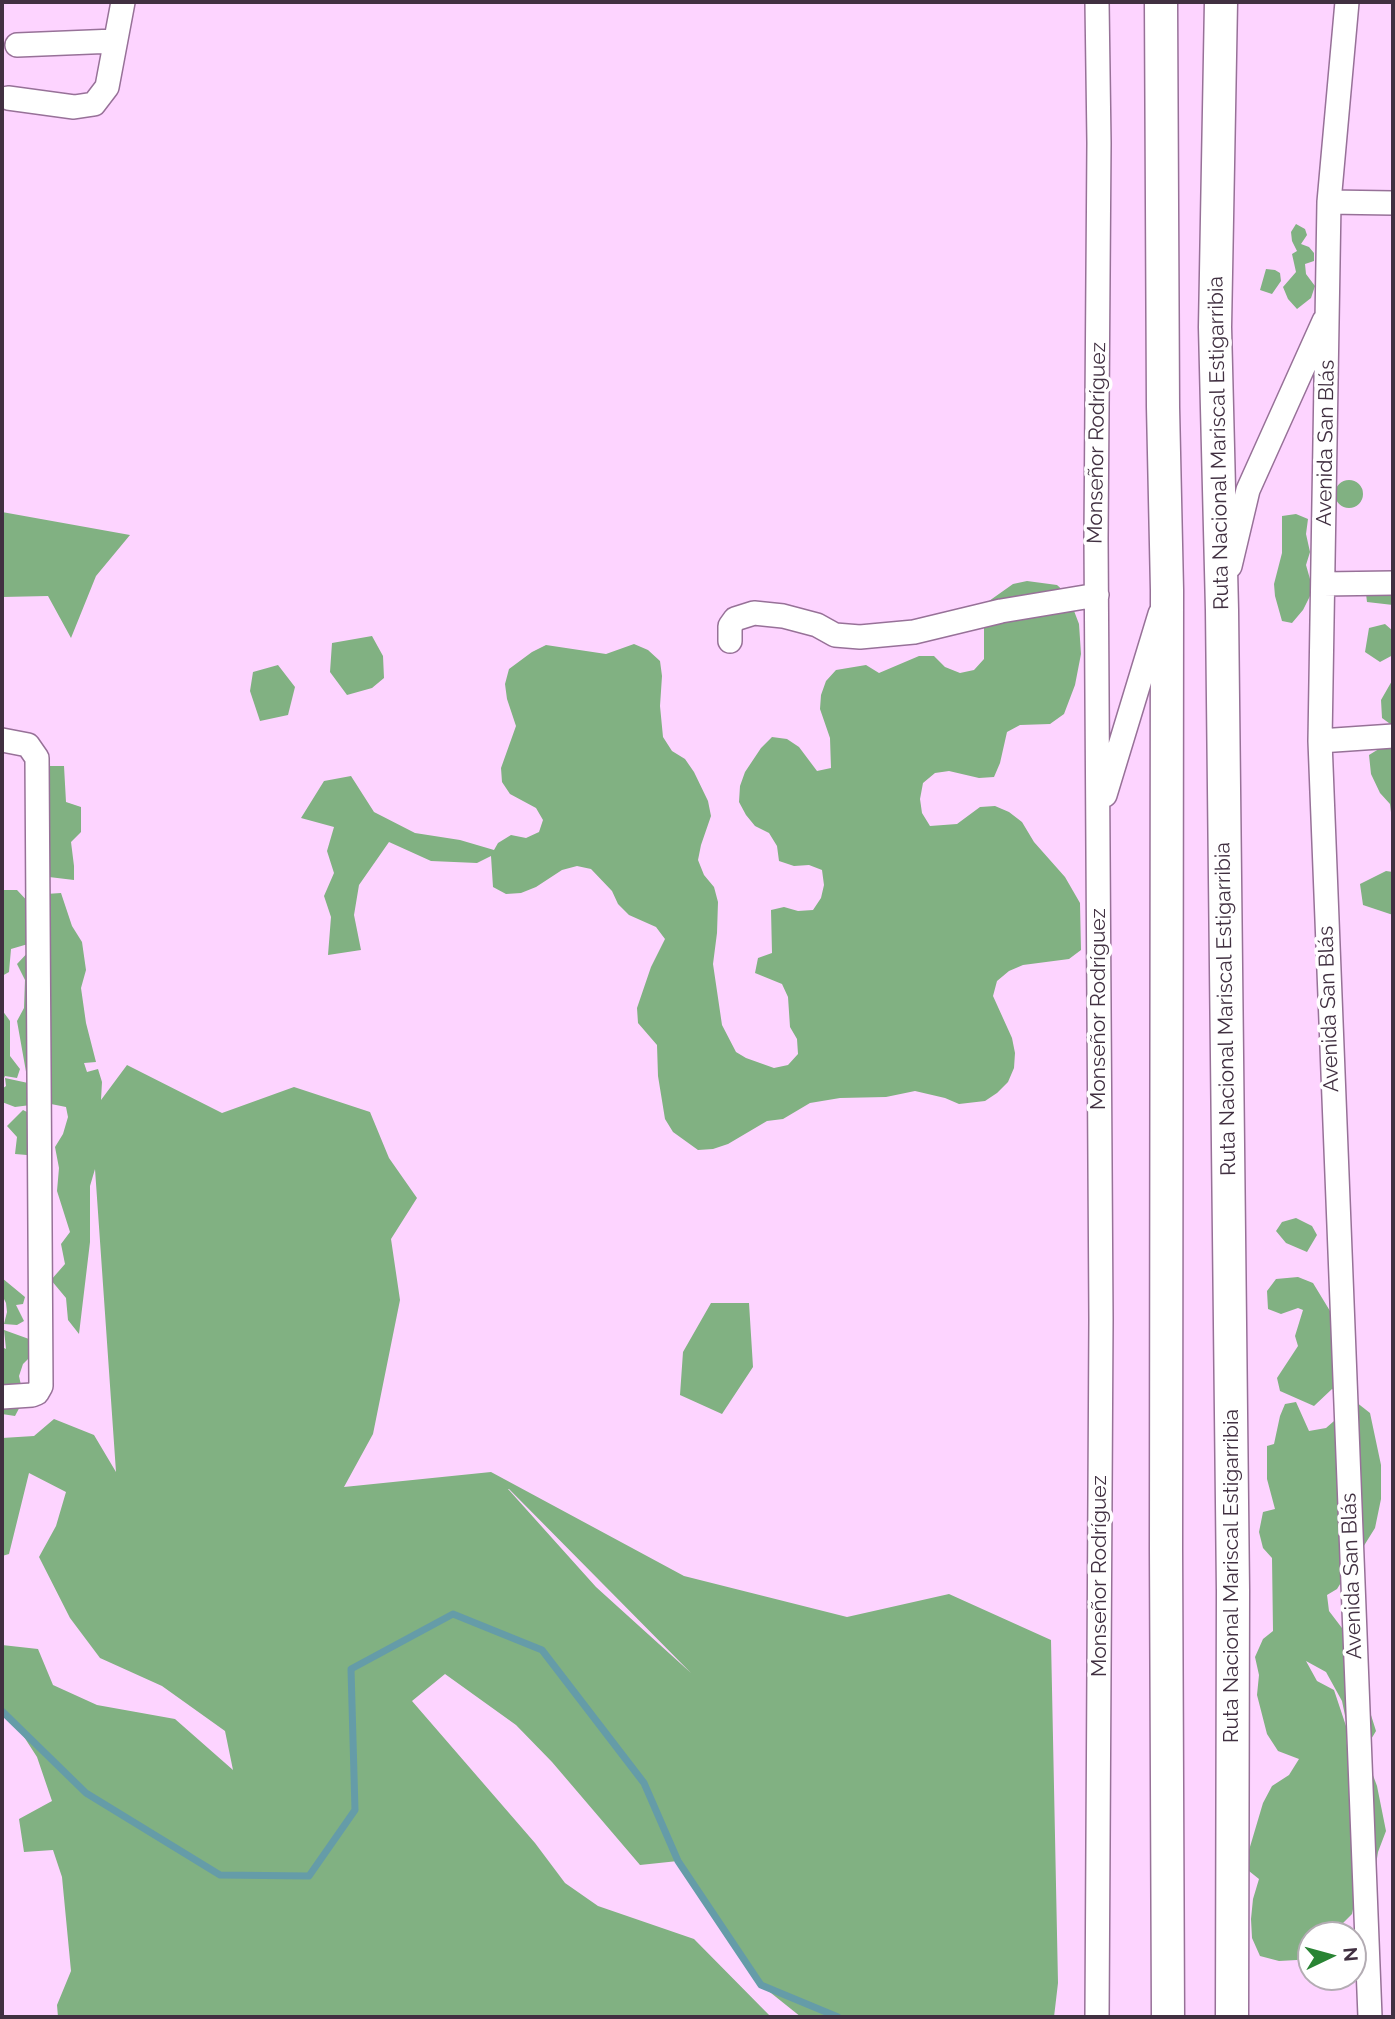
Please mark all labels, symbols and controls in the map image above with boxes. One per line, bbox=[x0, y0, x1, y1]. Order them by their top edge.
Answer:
street label: Ruta Nacional Mariscal Estigarribia bbox=[1203, 276, 1235, 610]
street label: Monseñor Rodríguez bbox=[1083, 342, 1111, 544]
street label: Avenida San Blás bbox=[1312, 360, 1340, 526]
street label: Ruta Nacional Mariscal Estigarribia bbox=[1210, 842, 1242, 1176]
street label: Monseñor Rodríguez bbox=[1086, 908, 1112, 1110]
street label: Avenida San Blás bbox=[1314, 925, 1344, 1093]
street label: Ruta Nacional Mariscal Estigarribia bbox=[1219, 1409, 1245, 1743]
street label: Monseñor Rodríguez bbox=[1087, 1475, 1113, 1677]
street label: Avenida San Blás bbox=[1337, 1492, 1367, 1660]
north arrow bbox=[1297, 1921, 1367, 1991]
text: N bbox=[1339, 1946, 1363, 1963]

